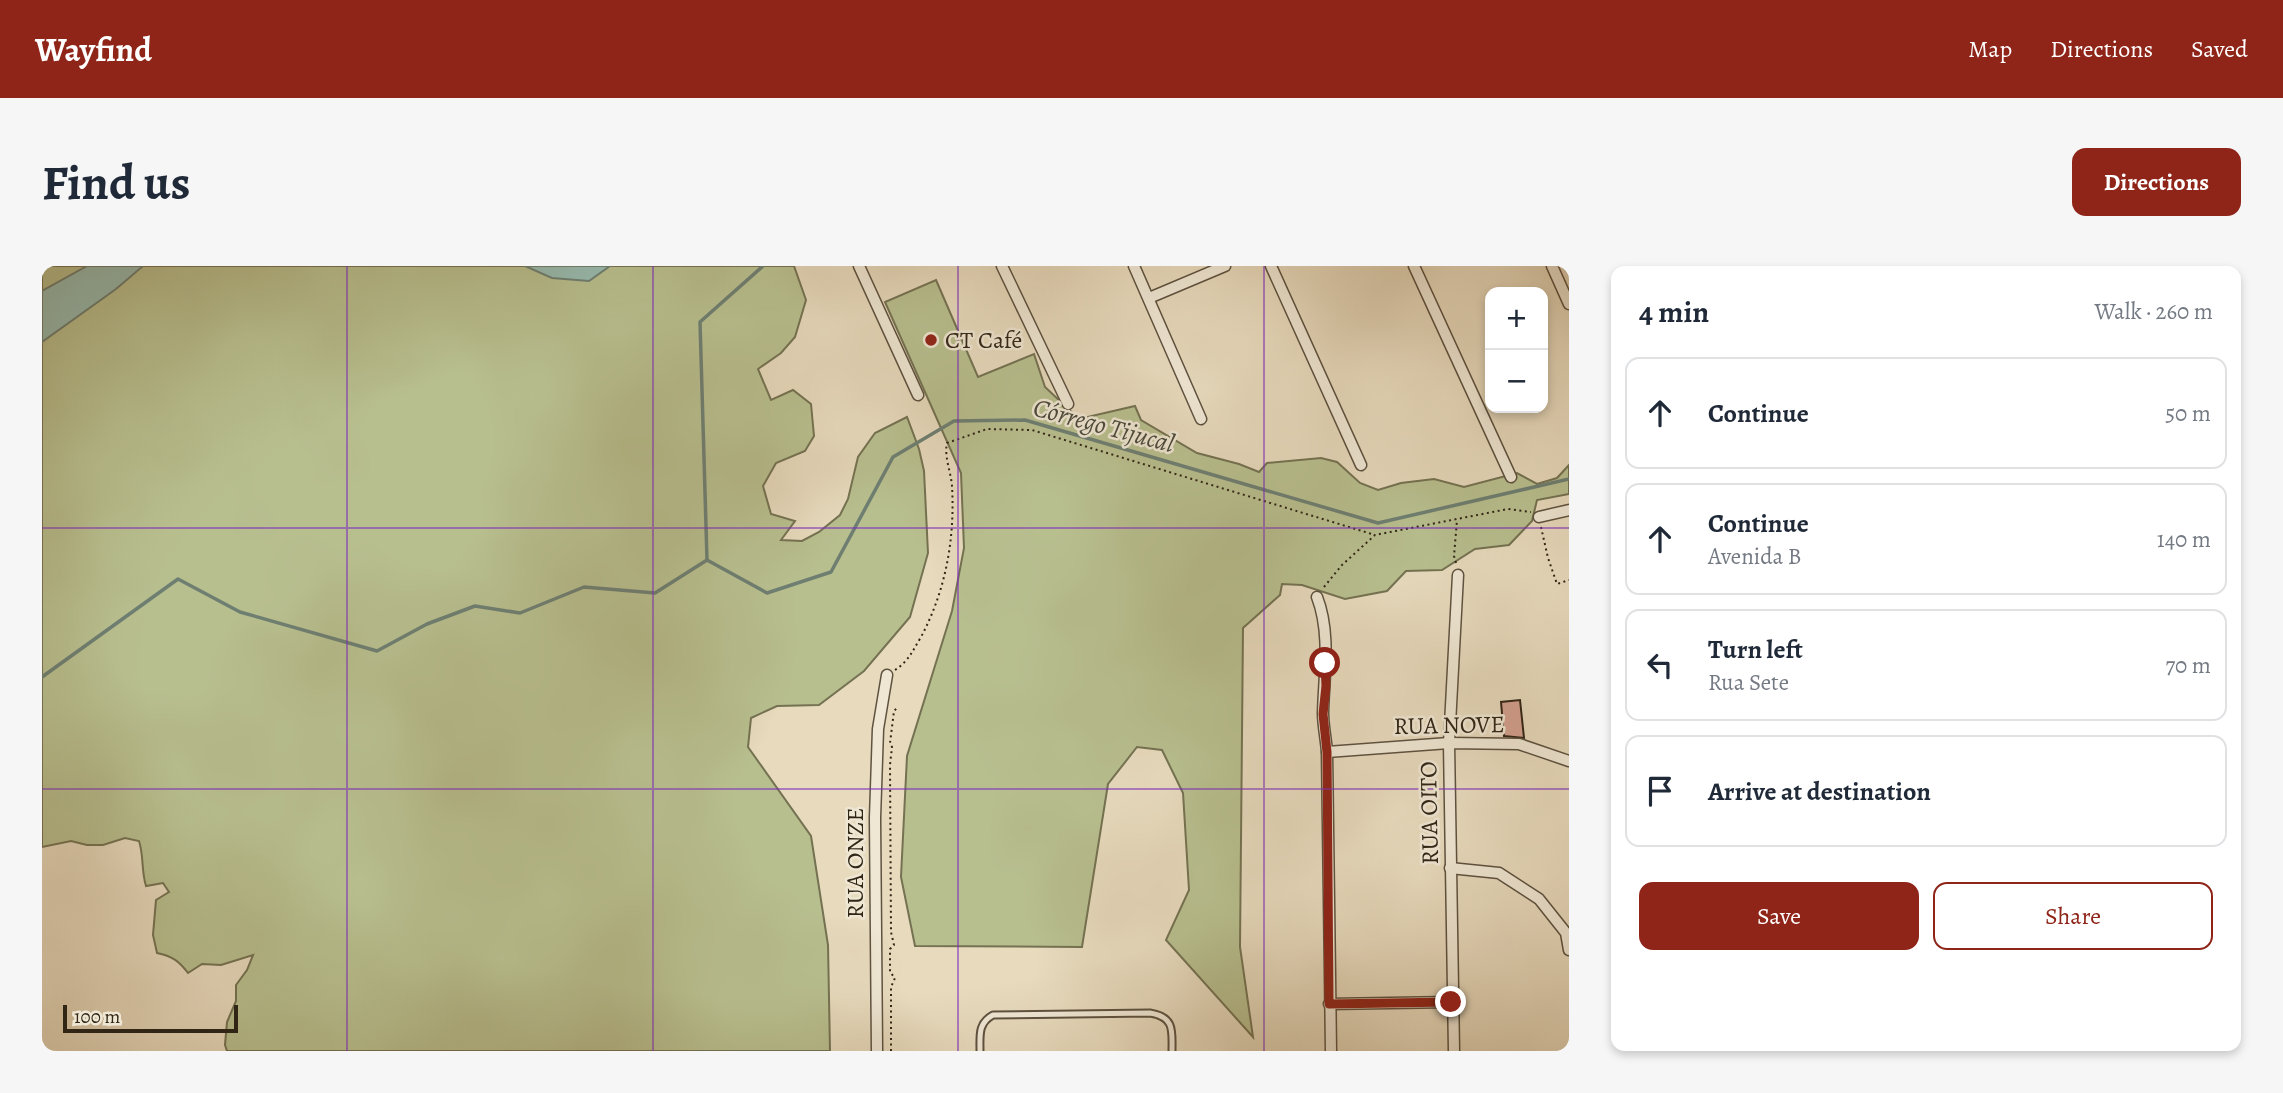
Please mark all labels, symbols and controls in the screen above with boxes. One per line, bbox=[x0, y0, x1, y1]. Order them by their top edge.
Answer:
text: Wayfind bbox=[35, 27, 152, 72]
text: Map bbox=[1968, 33, 2012, 65]
text: Directions bbox=[2050, 33, 2153, 65]
text: Saved bbox=[2191, 33, 2248, 65]
button: Directions bbox=[2072, 148, 2241, 216]
text: Find us bbox=[42, 149, 190, 216]
map controls bbox=[1485, 287, 1548, 413]
button: + bbox=[1485, 287, 1548, 350]
text: 4 min bbox=[1639, 292, 1709, 332]
text: Walk · 260 m bbox=[2094, 296, 2213, 327]
place label: CT Café bbox=[945, 324, 1022, 356]
marker: CT Café bbox=[923, 332, 939, 348]
button: − bbox=[1485, 350, 1548, 413]
water label: Córrego Tijucal bbox=[1029, 390, 1179, 461]
icon: ahead bbox=[1641, 394, 1679, 432]
text: Continue bbox=[1708, 396, 1809, 431]
text: 50 m bbox=[2165, 398, 2211, 429]
text: Continue bbox=[1708, 506, 1809, 541]
icon: ahead bbox=[1641, 520, 1679, 558]
text: 140 m bbox=[2157, 524, 2211, 555]
text: Avenida B bbox=[1708, 541, 1802, 572]
text: Turn left bbox=[1708, 632, 1803, 667]
icon: left bbox=[1641, 646, 1679, 684]
route start bbox=[1309, 647, 1340, 678]
text: 70 m bbox=[2165, 650, 2211, 681]
text: Rua Sete bbox=[1708, 667, 1789, 698]
street label: RUA NOVE bbox=[1393, 708, 1505, 742]
street label: RUA OITO bbox=[1412, 761, 1446, 865]
icon: arrive bbox=[1641, 772, 1679, 810]
text: Arrive at destination bbox=[1708, 774, 1931, 809]
street label: RUA ONZE bbox=[839, 808, 871, 918]
button: Save bbox=[1639, 882, 1919, 950]
button: Share bbox=[1933, 882, 2213, 950]
route end bbox=[1435, 986, 1466, 1017]
scale bar bbox=[63, 1002, 238, 1034]
text: 100 m bbox=[74, 1004, 120, 1030]

